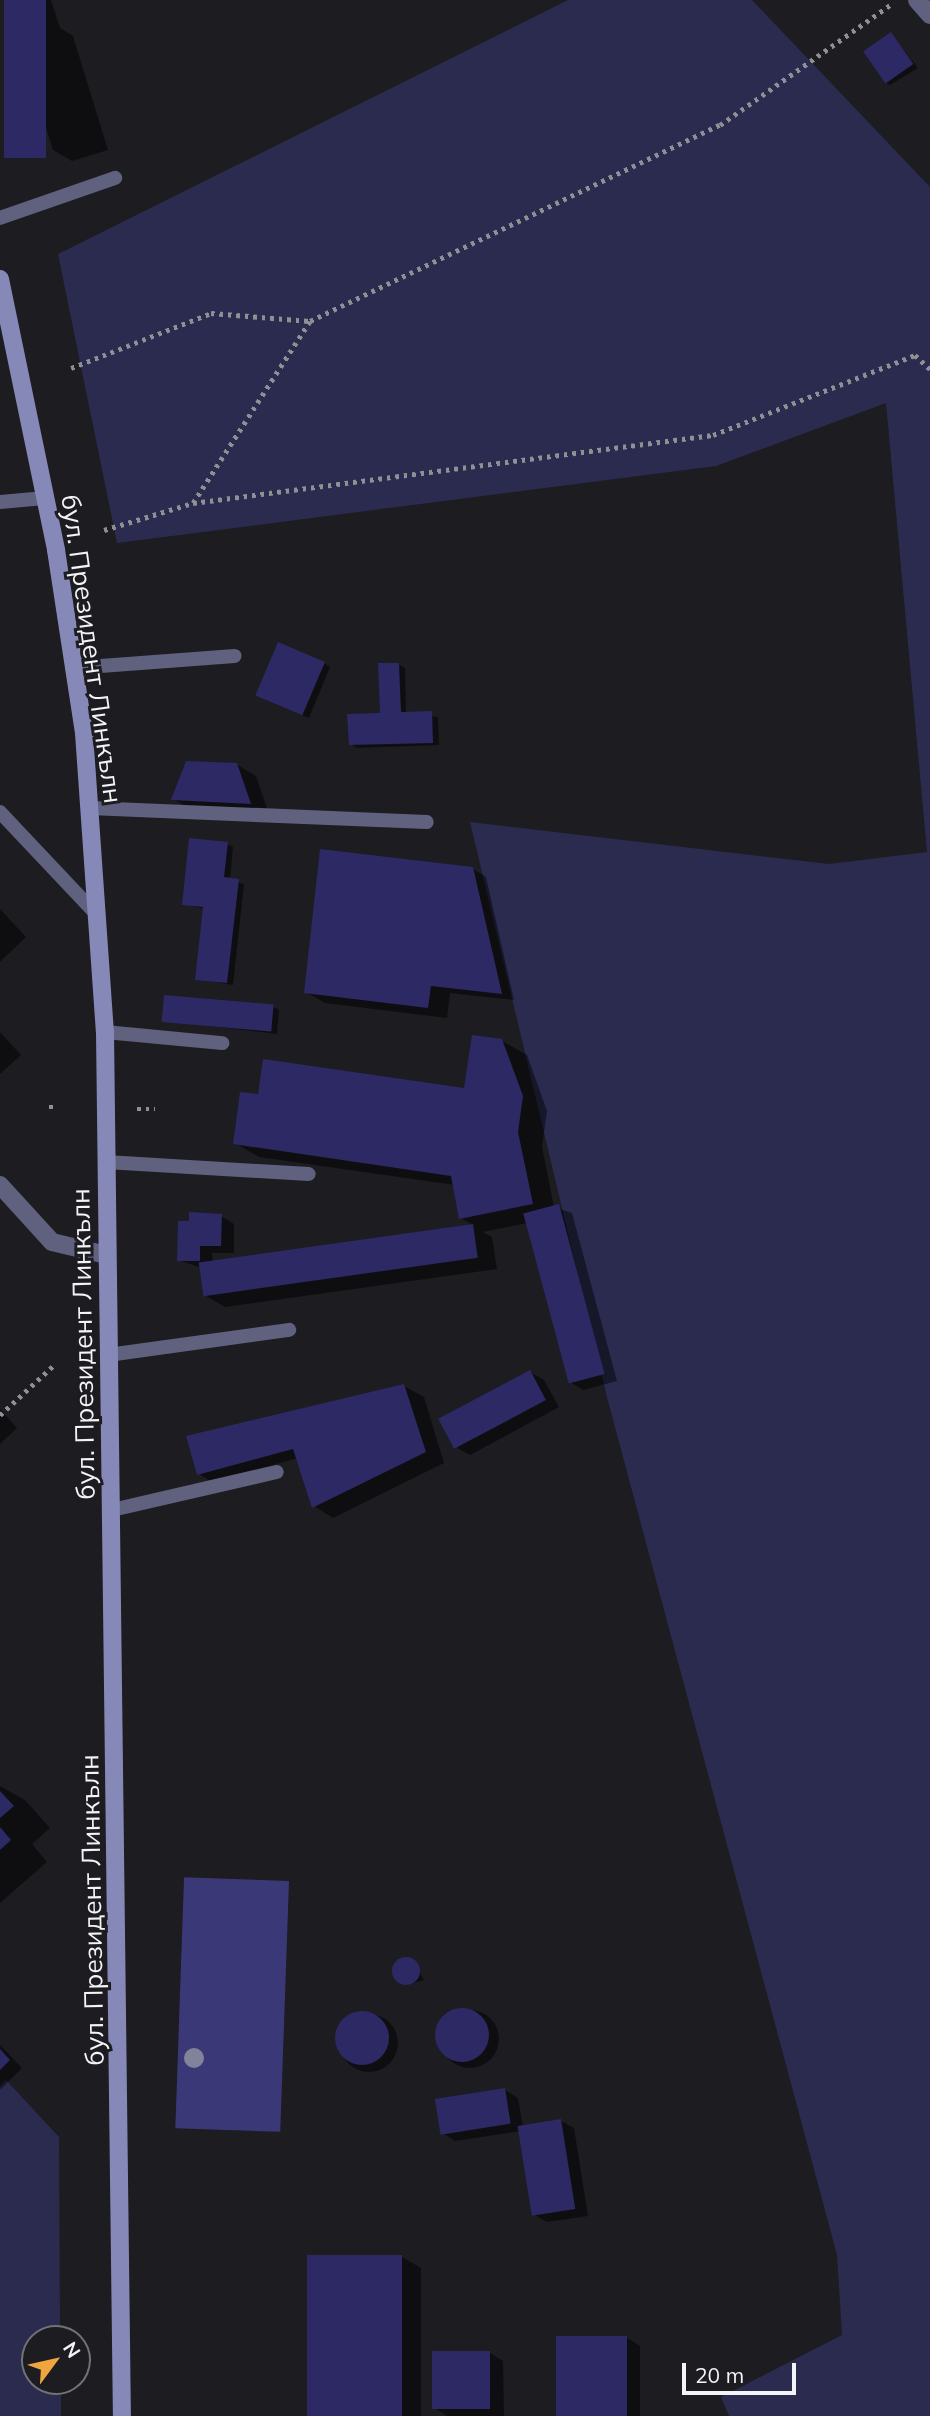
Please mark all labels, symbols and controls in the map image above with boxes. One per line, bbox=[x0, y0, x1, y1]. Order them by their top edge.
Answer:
street label: бул. Президент Линкълн bbox=[55, 493, 129, 805]
street label: бул. Президент Линкълн bbox=[65, 1188, 101, 1500]
street label: бул. Президент Линкълн bbox=[74, 1754, 110, 2066]
north arrow bbox=[21, 2325, 91, 2395]
text: N bbox=[58, 2337, 86, 2362]
scale bar bbox=[685, 2350, 799, 2394]
text: 20 m bbox=[695, 2362, 744, 2388]

